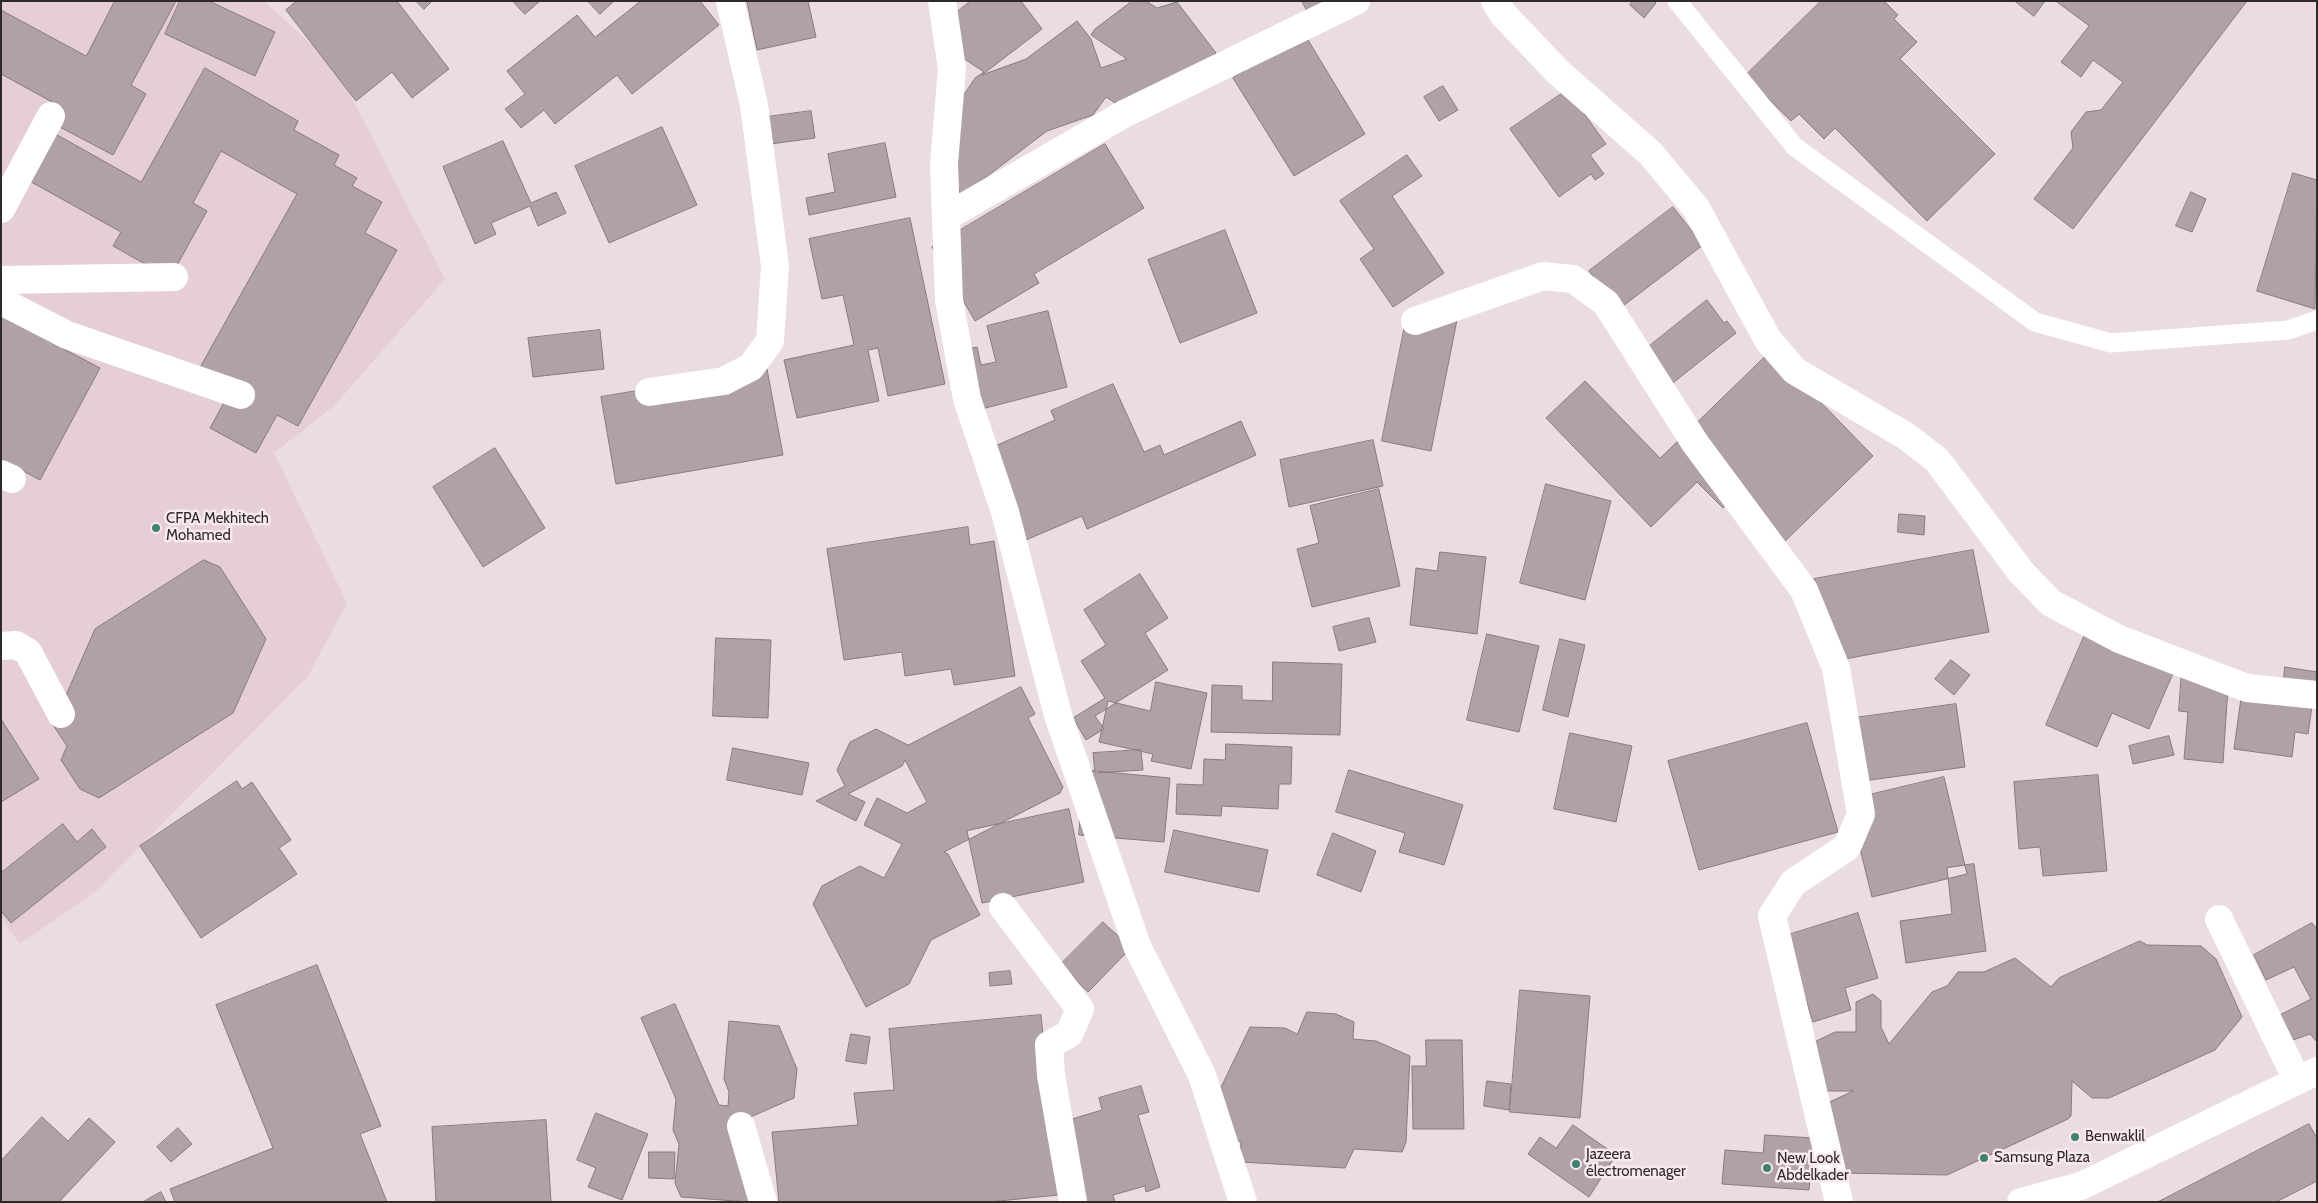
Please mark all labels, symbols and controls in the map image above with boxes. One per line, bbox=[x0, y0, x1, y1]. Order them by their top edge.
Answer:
place label: CFPA Mekhitech Mohamed bbox=[166, 510, 269, 545]
marker: CFPA Mekhitech Mohamed bbox=[150, 522, 162, 534]
place label: Benwaklil bbox=[2085, 1128, 2145, 1146]
marker: Benwaklil bbox=[2069, 1131, 2081, 1143]
place label: Jazeera électromenager bbox=[1586, 1146, 1686, 1181]
place label: Samsung Plaza bbox=[1994, 1149, 2090, 1167]
place label: New Look Abdelkader bbox=[1777, 1150, 1849, 1185]
marker: Samsung Plaza bbox=[1978, 1152, 1990, 1164]
marker: Jazeera électromenager bbox=[1570, 1158, 1582, 1170]
marker: New Look Abdelkader bbox=[1761, 1162, 1773, 1174]

